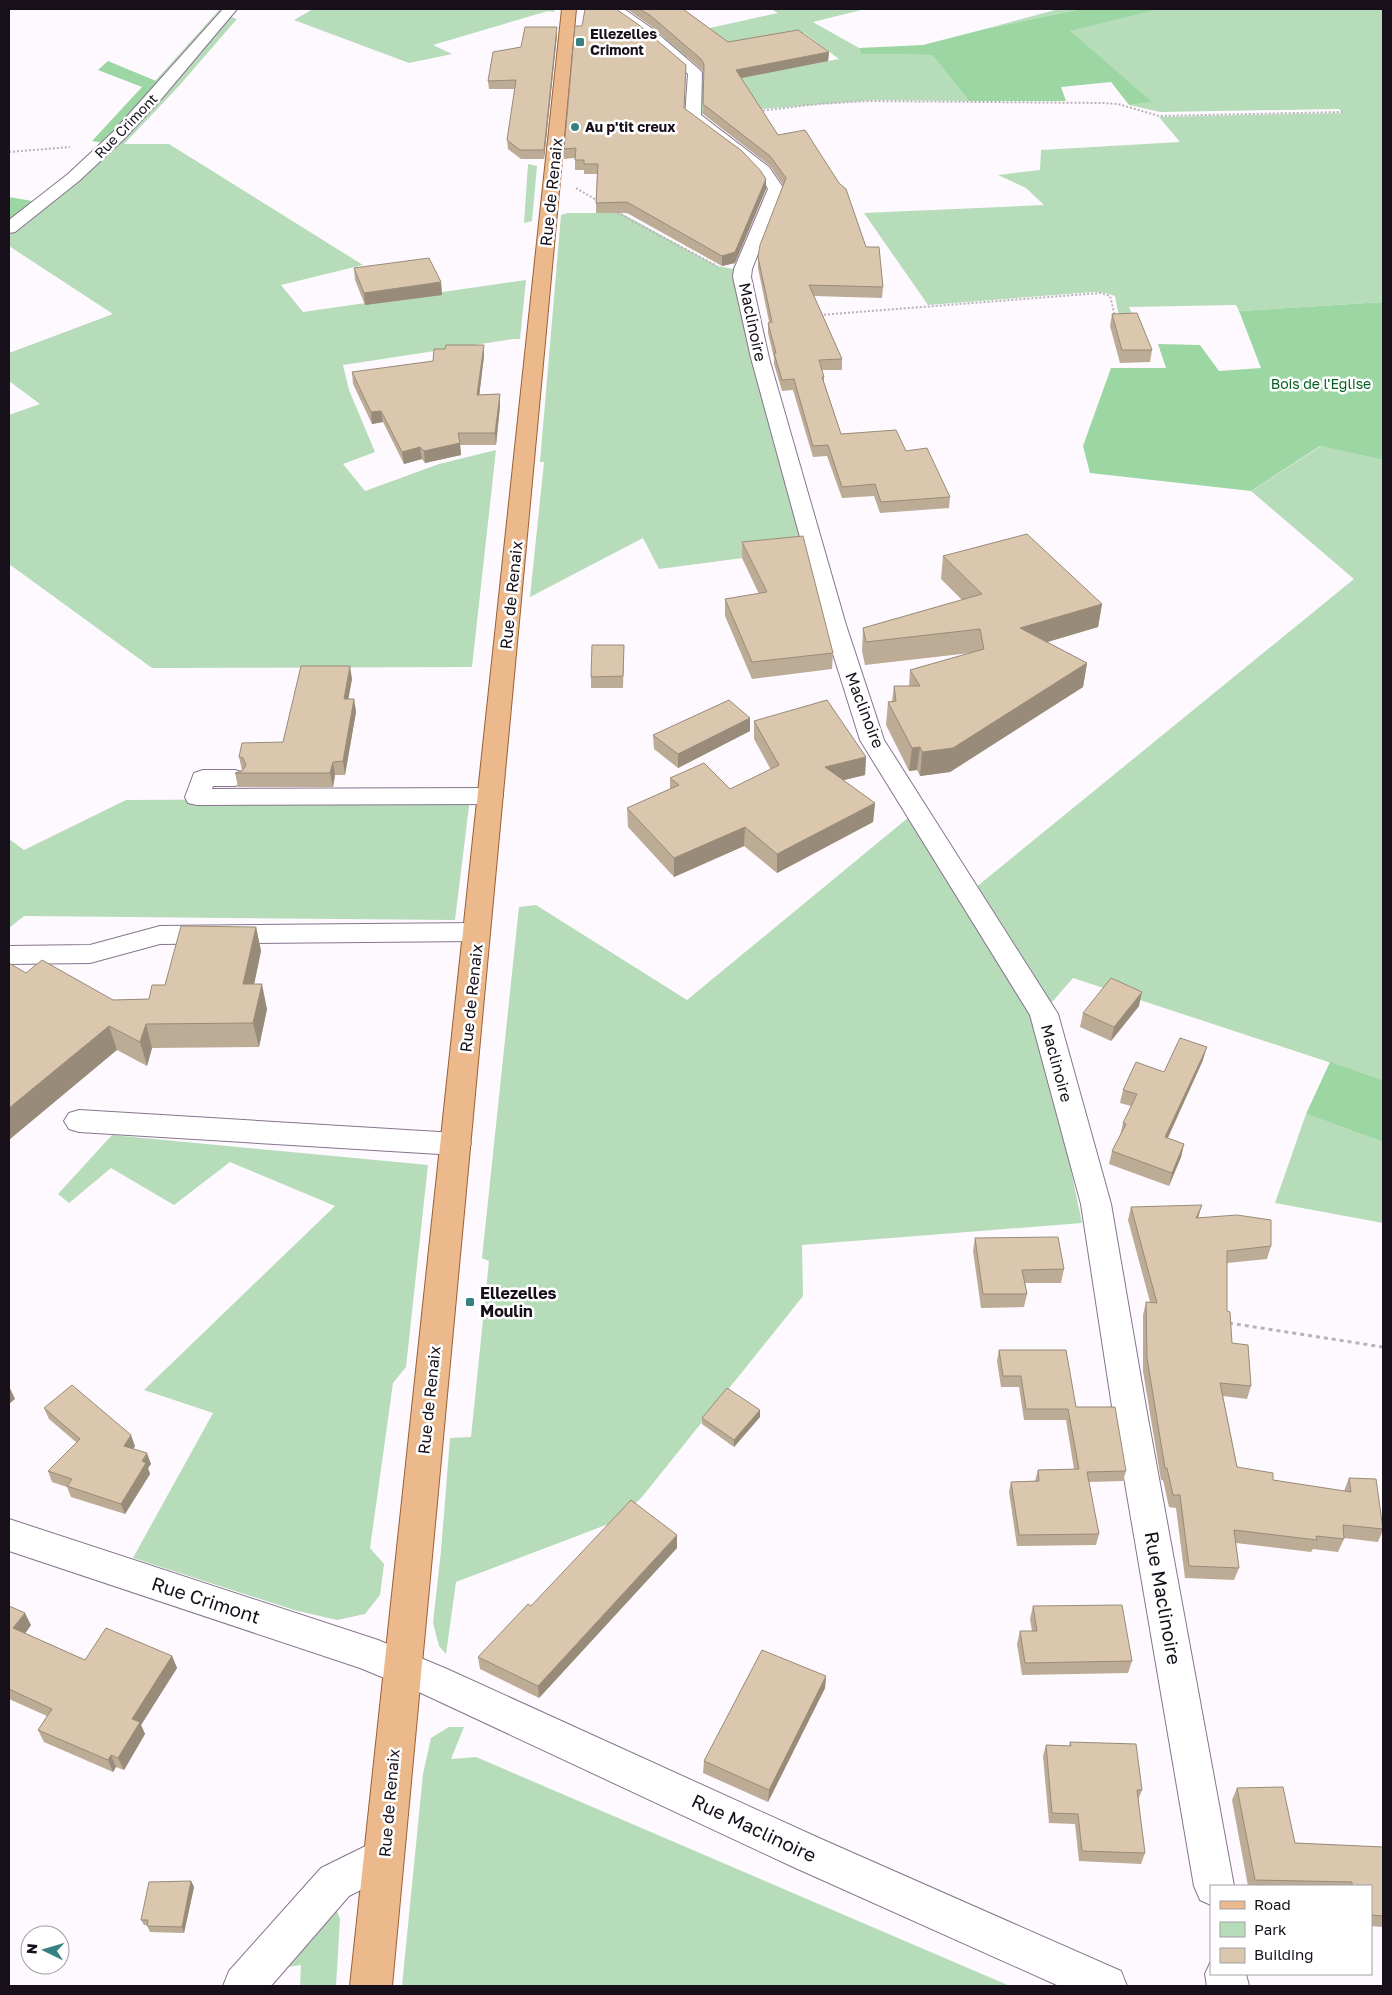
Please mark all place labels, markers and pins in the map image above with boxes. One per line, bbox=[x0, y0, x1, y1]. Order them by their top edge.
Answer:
place label: Ellezelles Crimont bbox=[590, 25, 657, 58]
marker: Ellezelles Crimont bbox=[574, 36, 586, 48]
place label: Au p'tit creux bbox=[585, 118, 675, 135]
marker: Au p'tit creux bbox=[569, 121, 581, 133]
place label: Ellezelles Moulin bbox=[480, 1283, 557, 1321]
marker: Ellezelles Moulin bbox=[464, 1296, 476, 1308]

